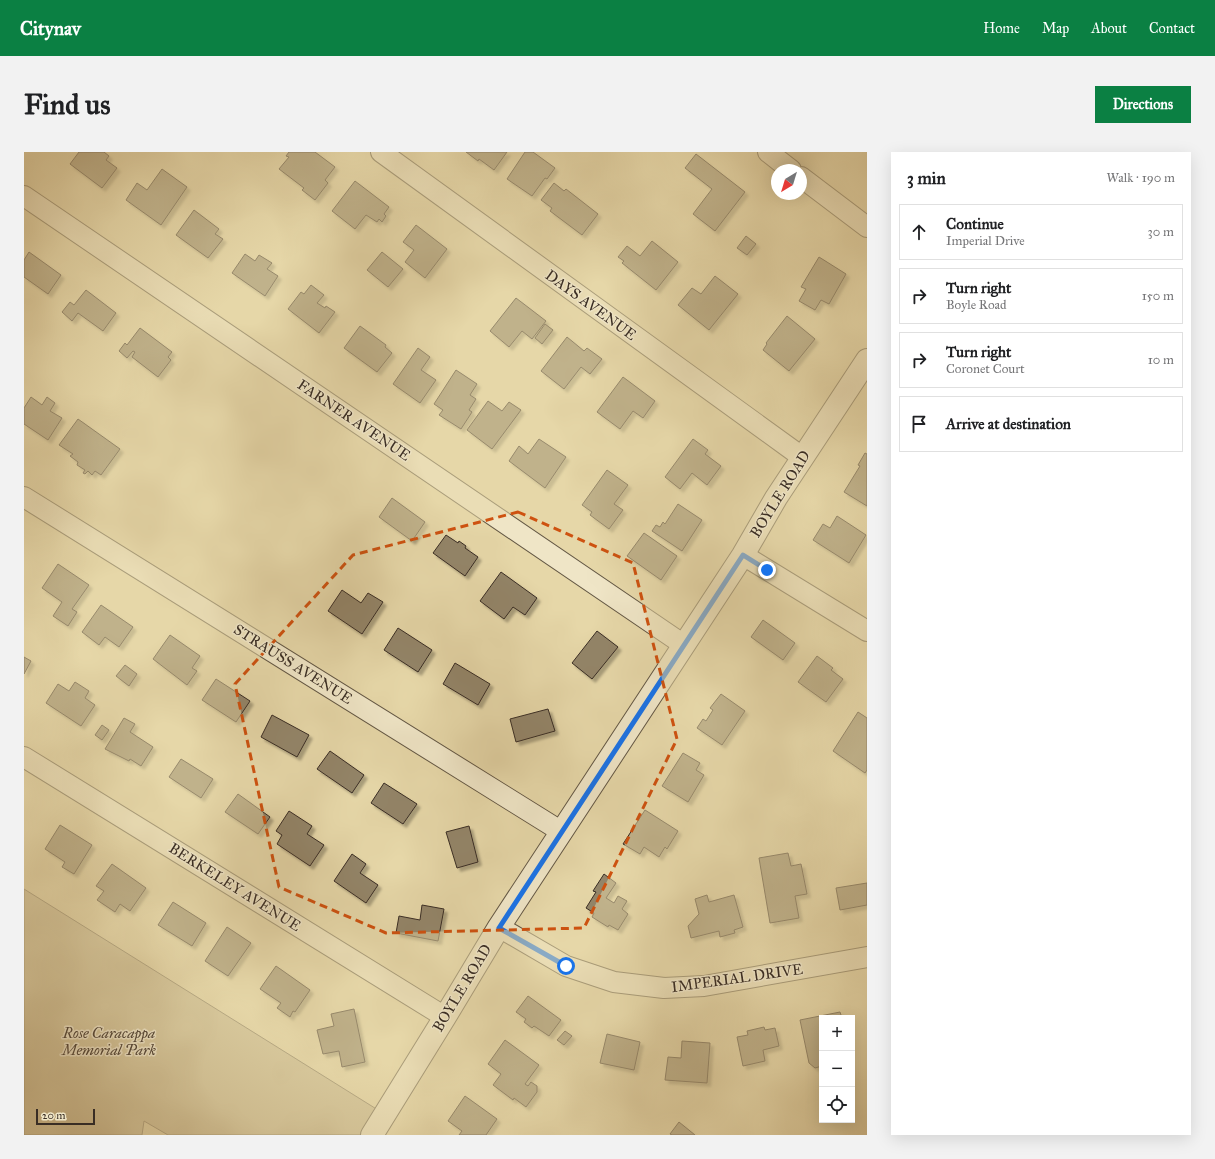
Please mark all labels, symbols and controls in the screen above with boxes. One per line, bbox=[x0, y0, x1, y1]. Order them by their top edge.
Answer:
text: Citynav bbox=[20, 17, 81, 40]
text: Home bbox=[983, 20, 1020, 37]
text: Map bbox=[1042, 20, 1069, 37]
text: About bbox=[1091, 20, 1127, 37]
text: Contact bbox=[1149, 20, 1195, 37]
button: Directions bbox=[1095, 86, 1191, 123]
text: Find us bbox=[24, 87, 110, 122]
north arrow bbox=[771, 164, 807, 200]
text: 3 min bbox=[907, 168, 946, 189]
text: Walk · 190 m bbox=[1106, 170, 1175, 186]
text: Continue bbox=[946, 215, 1004, 233]
icon: ahead bbox=[908, 221, 930, 243]
text: 30 m bbox=[1148, 224, 1174, 240]
text: Imperial Drive bbox=[946, 233, 1025, 249]
street label: DAYS AVENUE bbox=[542, 266, 640, 344]
text: Turn right bbox=[946, 279, 1011, 297]
icon: right bbox=[908, 285, 930, 307]
text: 150 m bbox=[1142, 288, 1174, 304]
text: Boyle Road bbox=[946, 297, 1007, 313]
text: Turn right bbox=[946, 343, 1011, 361]
icon: right bbox=[908, 349, 930, 371]
text: 10 m bbox=[1148, 352, 1174, 368]
text: Coronet Court bbox=[946, 361, 1025, 377]
street label: FARNER AVENUE bbox=[294, 376, 414, 465]
icon: arrive bbox=[908, 413, 930, 435]
text: Arrive at destination bbox=[946, 415, 1071, 433]
street label: BOYLE ROAD bbox=[746, 447, 814, 541]
route end bbox=[758, 561, 776, 579]
street label: STRAUSS AVENUE bbox=[230, 620, 356, 708]
street label: BERKELEY AVENUE bbox=[166, 839, 305, 935]
street label: BOYLE ROAD bbox=[429, 941, 495, 1035]
route start bbox=[557, 957, 575, 975]
street label: IMPERIAL DRIVE bbox=[670, 960, 804, 996]
map controls bbox=[819, 1015, 855, 1123]
button: + bbox=[819, 1015, 855, 1051]
park label: Rose Caracappa Memorial Park bbox=[60, 1024, 156, 1059]
button: − bbox=[819, 1051, 855, 1087]
button: locate bbox=[819, 1087, 855, 1123]
scale bar bbox=[36, 1107, 95, 1126]
text: 20 m bbox=[42, 1109, 65, 1122]

